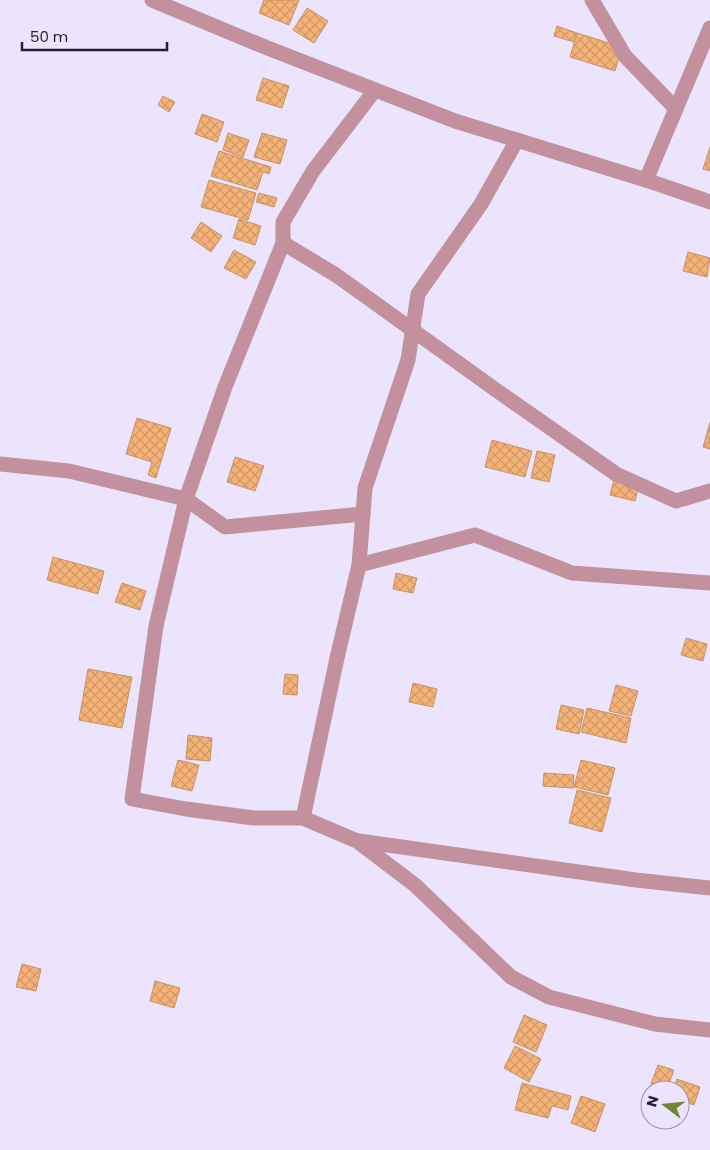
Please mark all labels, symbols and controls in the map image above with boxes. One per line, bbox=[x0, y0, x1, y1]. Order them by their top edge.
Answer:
scale bar bbox=[22, 20, 168, 52]
text: 50 m bbox=[30, 26, 68, 47]
north arrow bbox=[640, 1080, 690, 1130]
text: N bbox=[641, 1094, 664, 1109]

